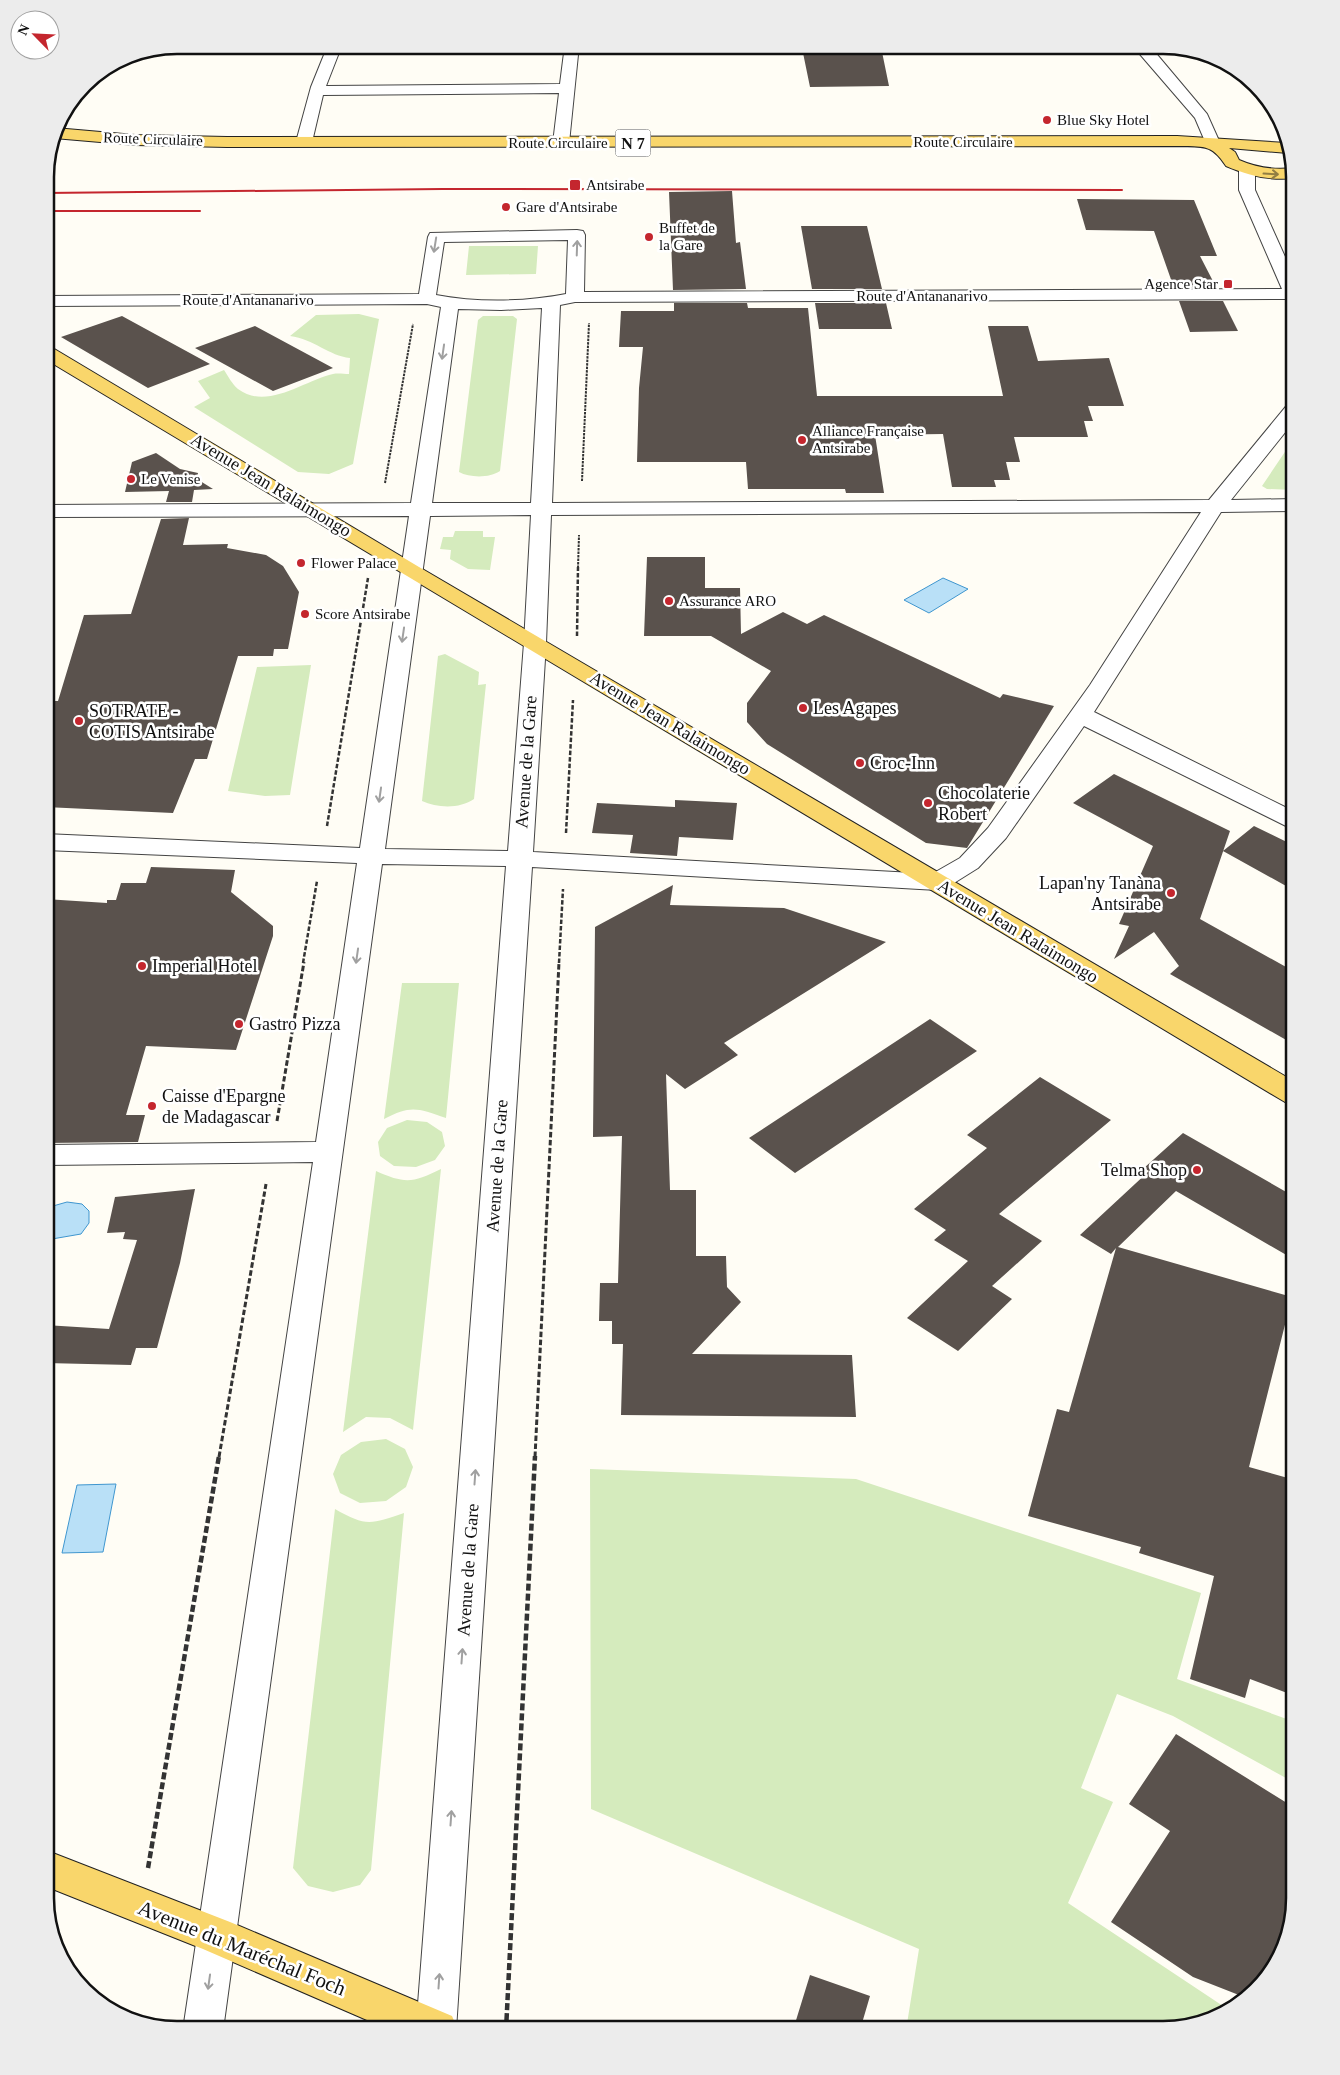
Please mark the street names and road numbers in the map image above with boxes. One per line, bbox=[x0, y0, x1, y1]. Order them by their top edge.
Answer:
street label: Route Circulaire bbox=[103, 129, 203, 149]
road number: N 7 bbox=[616, 130, 650, 156]
street label: Route Circulaire bbox=[913, 134, 1013, 150]
street label: Route Circulaire bbox=[508, 135, 608, 151]
street label: Route d'Antananarivo bbox=[856, 288, 988, 304]
street label: Route d'Antananarivo bbox=[182, 292, 314, 308]
street label: Avenue Jean Ralaimongo bbox=[187, 429, 355, 541]
street label: Avenue Jean Ralaimongo bbox=[586, 667, 754, 779]
street label: Avenue de la Gare bbox=[511, 695, 541, 829]
street label: Avenue Jean Ralaimongo bbox=[934, 875, 1102, 987]
street label: Avenue de la Gare bbox=[482, 1099, 512, 1233]
street label: Avenue de la Gare bbox=[453, 1503, 483, 1637]
street label: Avenue du Maréchal Foch bbox=[135, 1895, 350, 2001]

